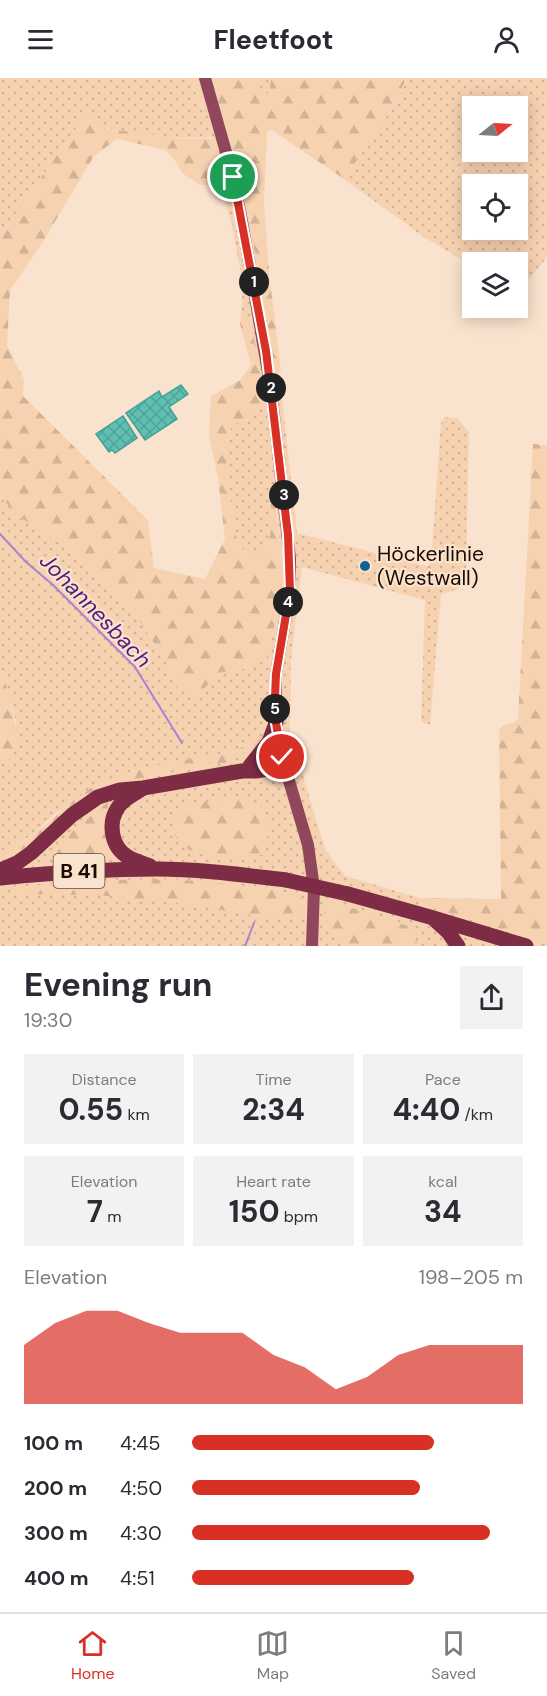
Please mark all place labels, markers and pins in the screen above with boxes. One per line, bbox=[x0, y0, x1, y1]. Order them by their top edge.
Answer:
pin bbox=[207, 151, 258, 202]
pin: 1 bbox=[239, 267, 269, 297]
pin: 2 bbox=[256, 373, 286, 403]
pin: 3 bbox=[269, 480, 299, 510]
place label: Höckerlinie (Westwall) bbox=[377, 540, 484, 592]
marker: Höckerlinie (Westwall) bbox=[358, 559, 372, 573]
pin: 4 bbox=[273, 587, 303, 617]
pin: 5 bbox=[260, 694, 290, 724]
pin bbox=[256, 731, 307, 782]

